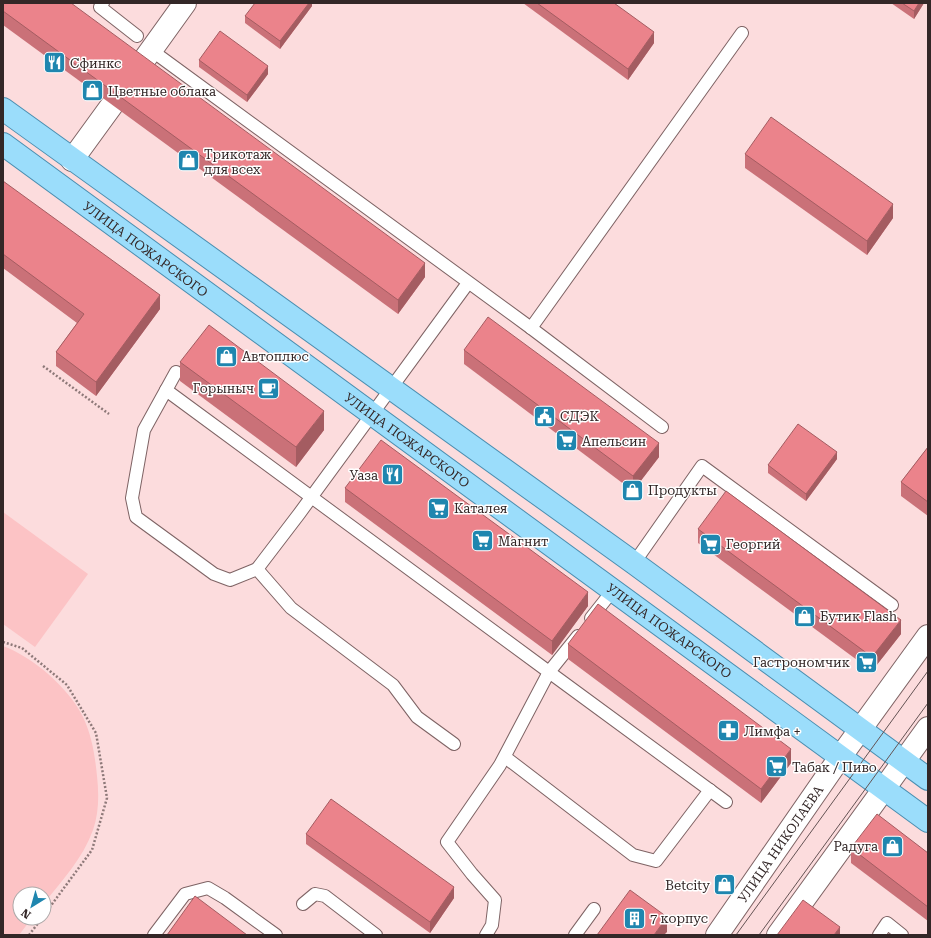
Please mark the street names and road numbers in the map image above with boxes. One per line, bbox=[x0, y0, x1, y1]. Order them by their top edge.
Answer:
street label: УЛИЦА ПОЖАРСКОГО bbox=[80, 198, 211, 300]
street label: УЛИЦА ПОЖАРСКОГО bbox=[342, 389, 473, 490]
street label: УЛИЦА ПОЖАРСКОГО bbox=[604, 580, 735, 681]
street label: УЛИЦА НИКОЛАЕВА bbox=[734, 782, 826, 905]

